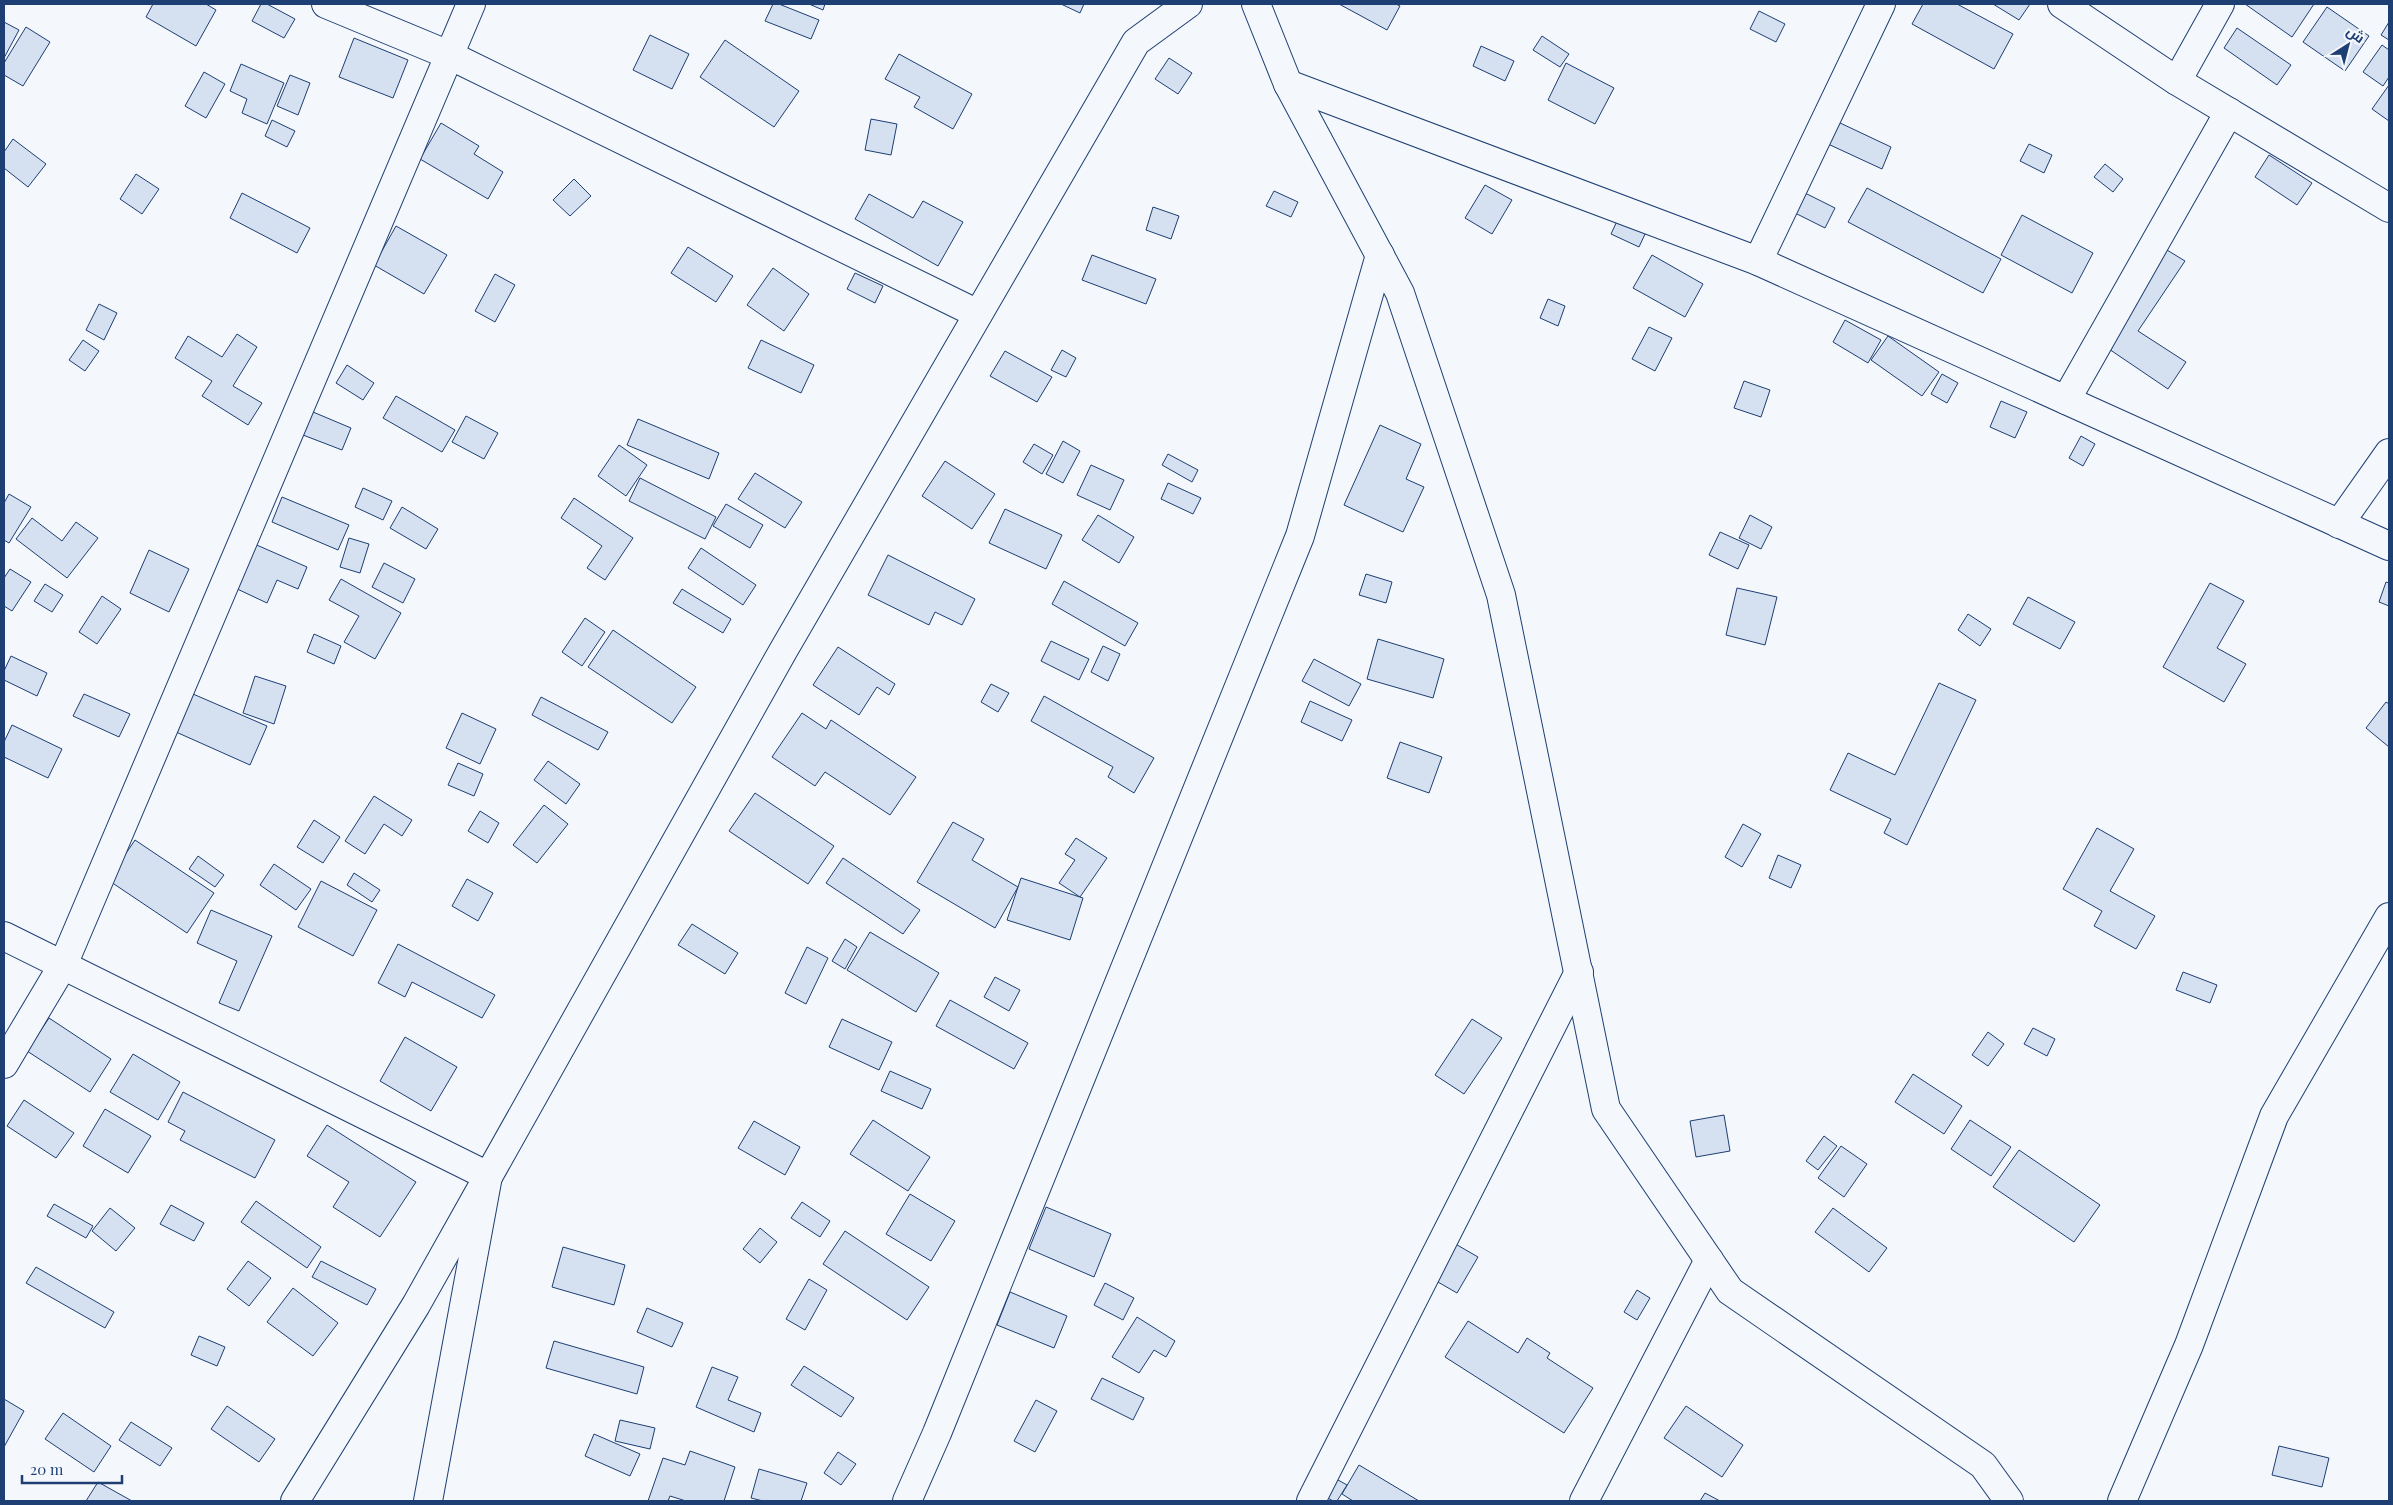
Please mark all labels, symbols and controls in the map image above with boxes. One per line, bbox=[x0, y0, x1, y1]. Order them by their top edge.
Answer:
north arrow bbox=[2323, 20, 2373, 70]
text: ش bbox=[2343, 21, 2369, 47]
scale bar bbox=[22, 1452, 122, 1484]
text: 20 m bbox=[30, 1459, 64, 1479]

